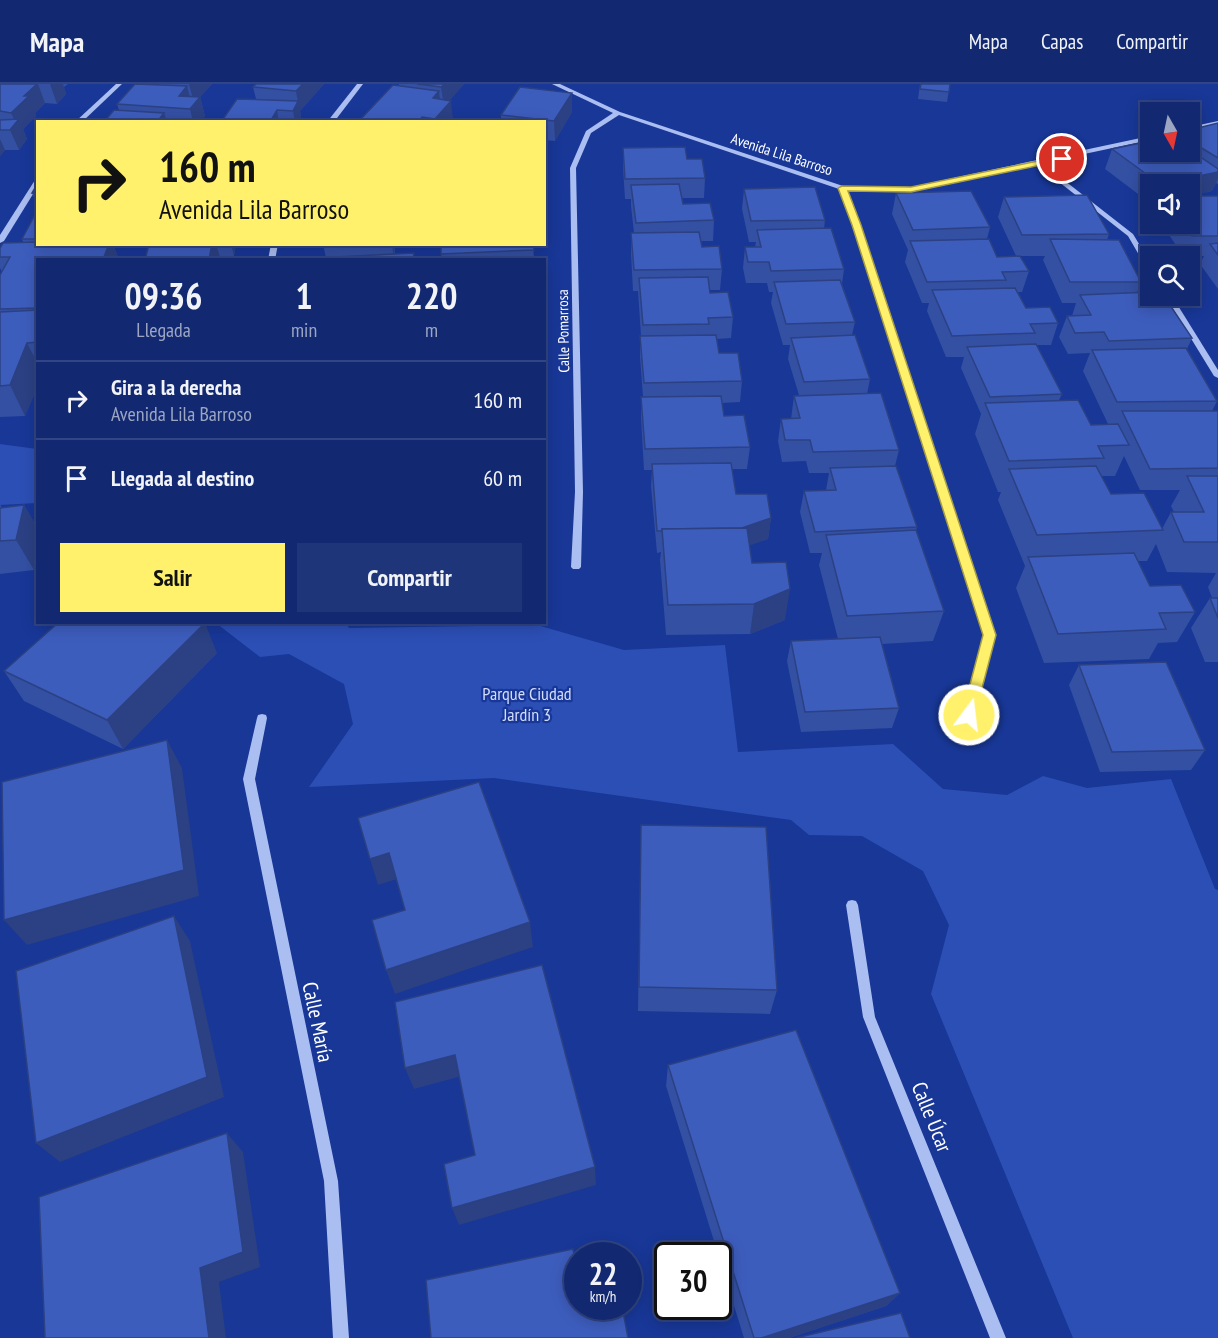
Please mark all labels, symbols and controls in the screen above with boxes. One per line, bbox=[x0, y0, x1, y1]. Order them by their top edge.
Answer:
text: Mapa bbox=[30, 23, 84, 60]
text: Mapa bbox=[969, 28, 1008, 55]
text: Capas bbox=[1041, 28, 1083, 55]
text: Compartir bbox=[1116, 28, 1188, 55]
north arrow bbox=[1140, 102, 1200, 162]
map controls bbox=[1140, 102, 1200, 306]
street label: Avenida Lila Barroso bbox=[729, 129, 835, 179]
pin bbox=[1036, 133, 1087, 184]
text: 160 m bbox=[159, 139, 256, 194]
icon: arrive bbox=[1045, 142, 1078, 175]
icon: right bbox=[60, 144, 138, 222]
button: sound bbox=[1140, 174, 1200, 234]
text: Avenida Lila Barroso bbox=[159, 192, 349, 226]
button: search bbox=[1140, 246, 1200, 306]
text: 09:36 bbox=[125, 272, 202, 319]
text: 1 bbox=[295, 272, 313, 319]
text: 220 bbox=[406, 272, 457, 319]
street label: Calle Pomarrosa bbox=[553, 289, 573, 373]
text: Llegada bbox=[136, 317, 191, 343]
text: min bbox=[291, 317, 317, 343]
text: m bbox=[425, 317, 438, 343]
text: Gira a la derecha bbox=[111, 373, 241, 401]
icon: right bbox=[60, 384, 93, 417]
text: 160 m bbox=[473, 386, 522, 414]
text: Avenida Lila Barroso bbox=[111, 401, 252, 427]
icon: arrive bbox=[60, 462, 93, 495]
text: Llegada al destino bbox=[111, 464, 254, 492]
text: 60 m bbox=[483, 464, 522, 492]
button: Salir bbox=[60, 543, 285, 612]
button: Compartir bbox=[297, 543, 522, 612]
park label: Parque Ciudad Jardín 3 bbox=[482, 682, 572, 726]
position arrow bbox=[937, 683, 1001, 747]
street label: Calle María bbox=[296, 980, 340, 1064]
street label: Calle Úcar bbox=[906, 1078, 958, 1156]
speed limit sign: 30 bbox=[654, 1242, 732, 1320]
text: 22 bbox=[589, 1254, 617, 1293]
text: km/h bbox=[590, 1287, 616, 1306]

